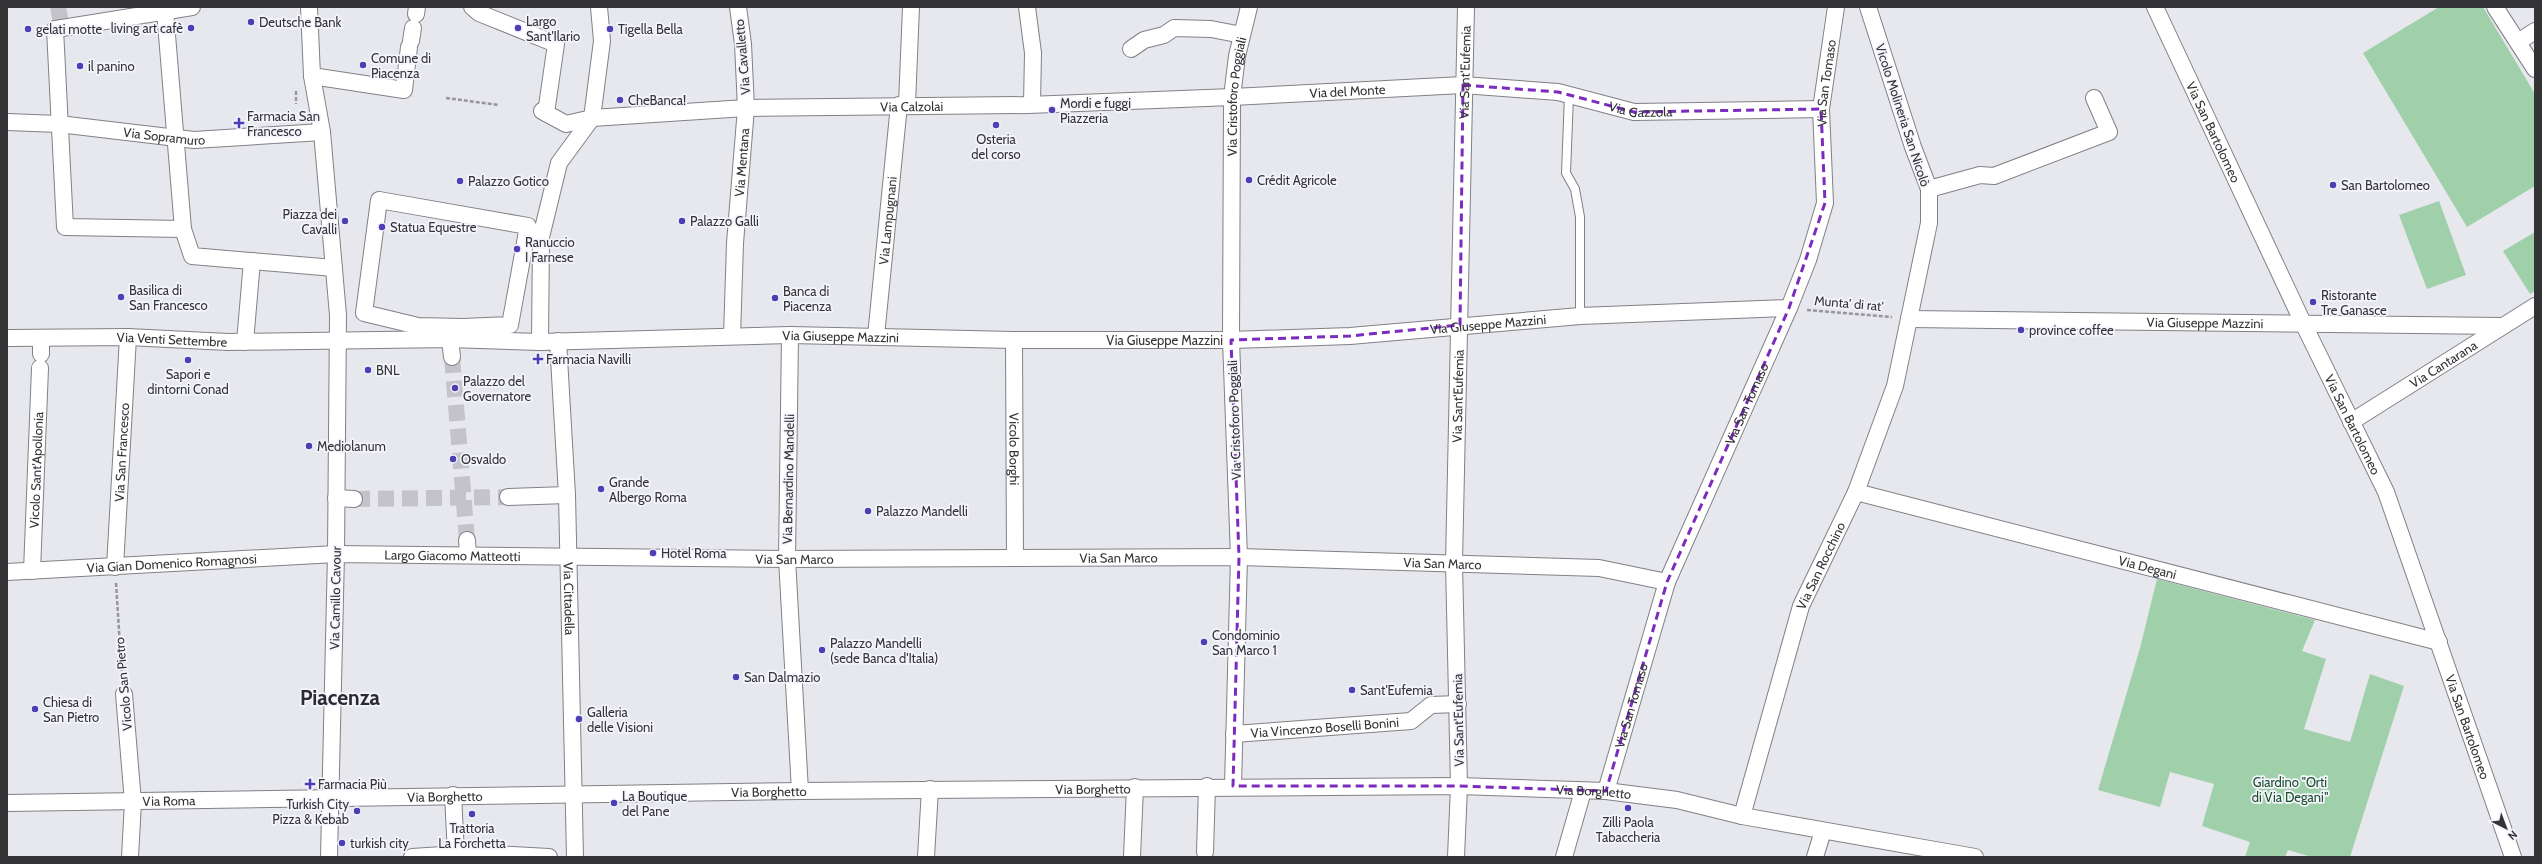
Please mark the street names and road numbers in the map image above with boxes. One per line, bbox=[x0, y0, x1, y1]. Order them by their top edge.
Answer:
street label: Via Cavalletto bbox=[731, 19, 753, 95]
street label: Via Sant'Eufemia bbox=[1456, 25, 1474, 119]
street label: Via Cristoforo Poggiali bbox=[1224, 35, 1249, 156]
street label: Via San Tomaso bbox=[1813, 39, 1839, 127]
street label: Vicolo Molineria San Nicolò bbox=[1872, 41, 1934, 189]
street label: Via San Bartolomeo bbox=[2183, 79, 2244, 185]
street label: Via del Monte bbox=[1309, 81, 1386, 101]
street label: Via Calzolai bbox=[880, 98, 943, 115]
street label: Via Gazzola bbox=[1607, 98, 1673, 121]
street label: Via Sopramuro bbox=[123, 124, 206, 148]
street label: Via Mentana bbox=[731, 127, 752, 197]
street label: Via Lampugnani bbox=[875, 176, 900, 266]
street label: Munta' di rat' bbox=[1814, 292, 1884, 314]
street label: Via Giuseppe Mazzini bbox=[1429, 311, 1547, 337]
street label: Via Giuseppe Mazzini bbox=[2147, 314, 2263, 331]
street label: Via Giuseppe Mazzini bbox=[782, 327, 899, 345]
street label: Via Venti Settembre bbox=[117, 329, 228, 350]
street label: Via Giuseppe Mazzini bbox=[1106, 332, 1223, 348]
street label: Via Cantarana bbox=[2407, 336, 2480, 391]
street label: Via Sant'Eufemia bbox=[1449, 349, 1467, 443]
street label: Via Cristoforo Poggiali bbox=[1224, 360, 1244, 480]
street label: Via San Tomaso bbox=[1721, 360, 1772, 447]
street label: Via San Bartolomeo bbox=[2322, 372, 2384, 477]
street label: Via San Francesco bbox=[111, 402, 132, 502]
street label: Vicolo Sant'Apollonia bbox=[26, 411, 46, 529]
street label: Vicolo Borghi bbox=[1006, 413, 1023, 485]
street label: Via Bernardino Mandelli bbox=[779, 414, 797, 544]
street label: Via San Rocchino bbox=[1793, 519, 1848, 612]
street label: Via Camillo Cavour bbox=[326, 545, 344, 650]
street label: Largo Giacomo Matteotti bbox=[384, 547, 521, 564]
street label: Via San Marco bbox=[1079, 549, 1158, 566]
street label: Via Gian Domenico Romagnosi bbox=[86, 550, 257, 576]
street label: Via San Marco bbox=[755, 551, 834, 567]
street label: Via Degani bbox=[2117, 552, 2178, 582]
street label: Via San Marco bbox=[1403, 554, 1482, 572]
street label: Via Cittadella bbox=[560, 562, 578, 636]
street label: Vicolo San Pietro bbox=[111, 637, 135, 731]
street label: Via San Tomaso bbox=[1611, 661, 1651, 750]
street label: Via Sant'Eufemia bbox=[1449, 673, 1467, 767]
street label: Via San Bartolomeo bbox=[2442, 673, 2493, 781]
street label: Via Vincenzo Boselli Bonini bbox=[1250, 714, 1399, 741]
street label: Via Borghetto bbox=[1055, 780, 1131, 797]
street label: Via Borghetto bbox=[1556, 781, 1632, 802]
street label: Via Borghetto bbox=[731, 783, 807, 800]
street label: Via Borghetto bbox=[407, 788, 483, 805]
street label: Via Roma bbox=[142, 792, 196, 809]

